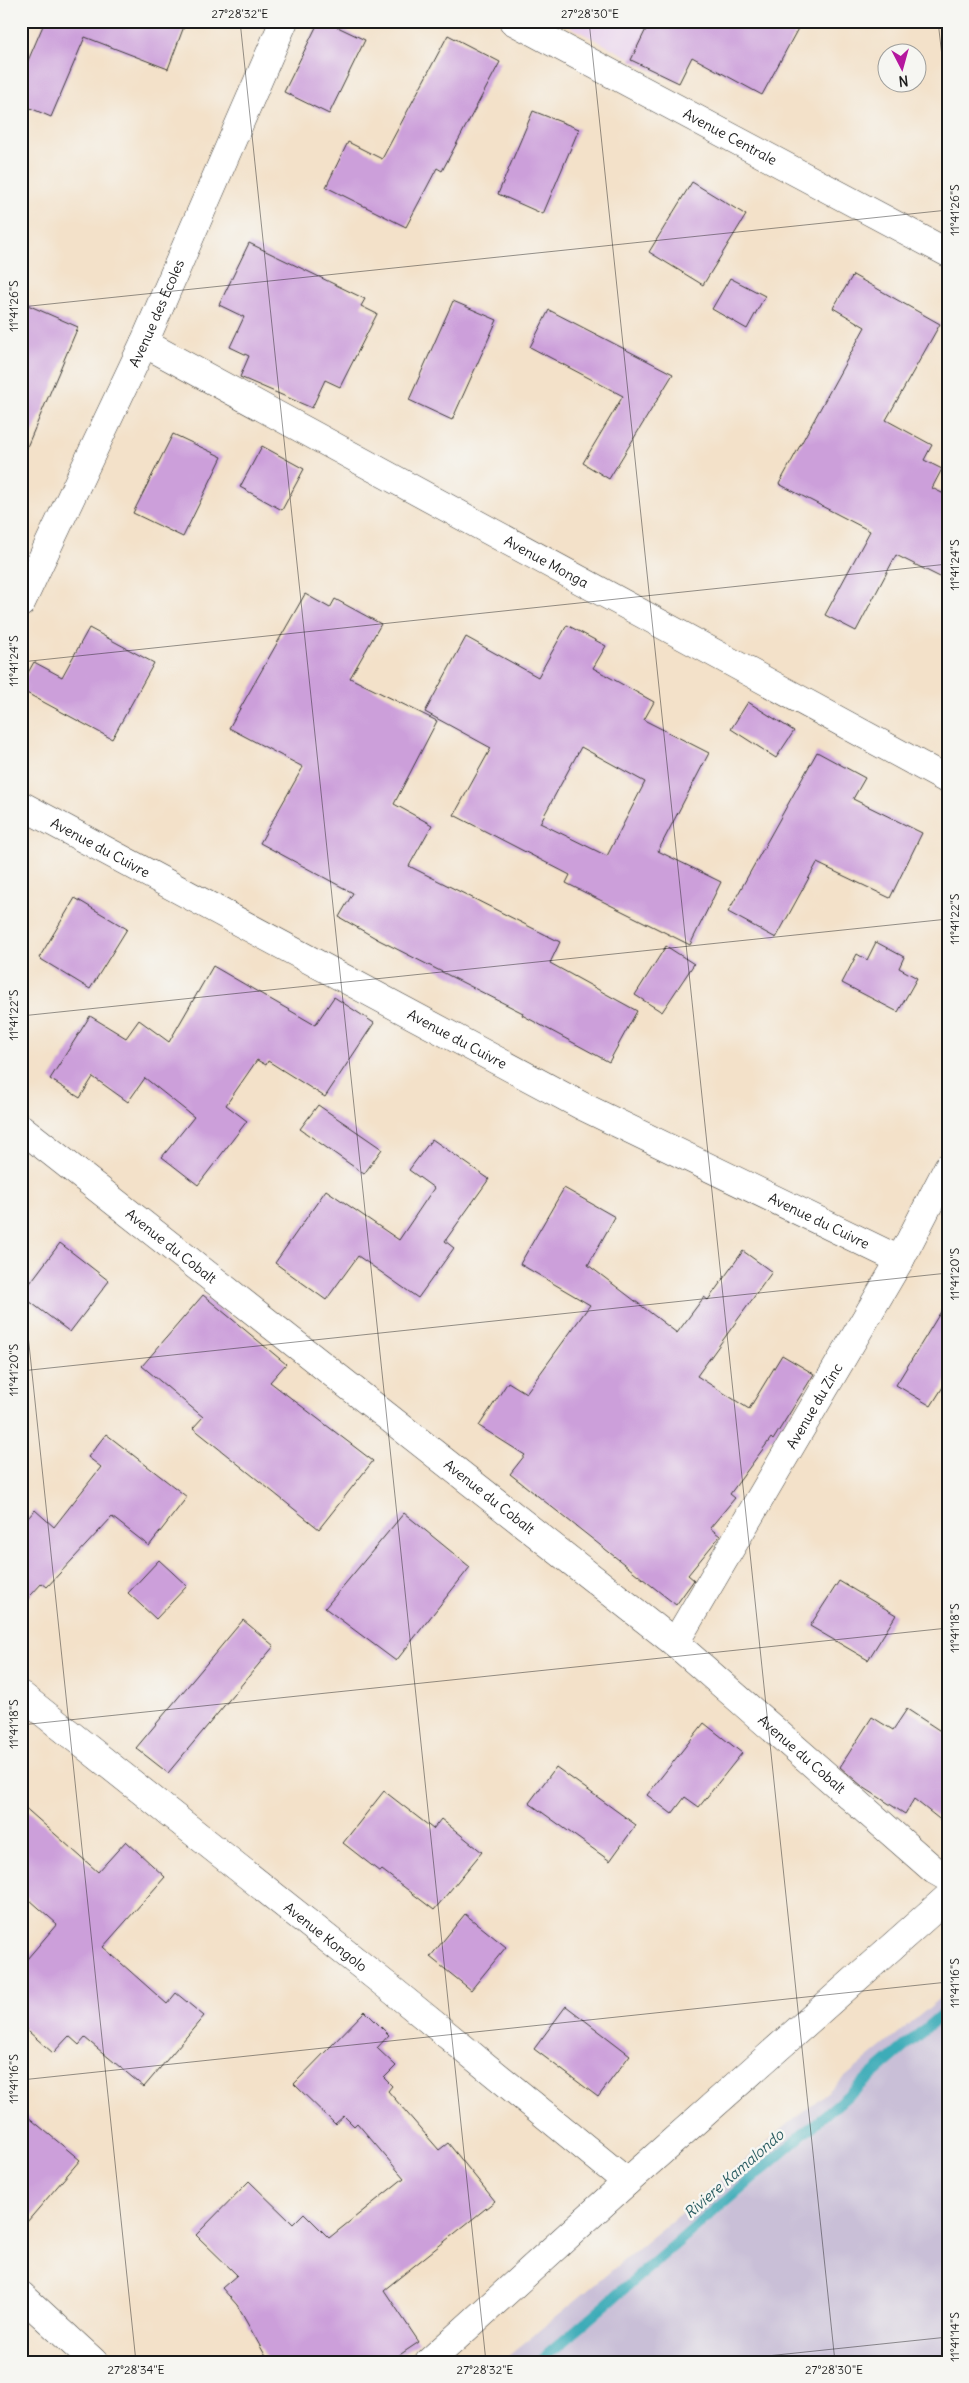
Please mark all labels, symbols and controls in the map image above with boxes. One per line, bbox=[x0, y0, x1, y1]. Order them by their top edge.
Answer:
text: 27°28'32"E bbox=[212, 6, 268, 21]
text: 27°28'30"E bbox=[561, 6, 619, 21]
north arrow bbox=[876, 42, 926, 92]
text: N bbox=[898, 71, 909, 90]
street label: Avenue Centrale bbox=[680, 104, 780, 169]
text: 11°41'26"S bbox=[947, 184, 962, 236]
street label: Avenue des Ecoles bbox=[125, 257, 188, 370]
text: 11°41'26"S bbox=[6, 280, 21, 332]
street label: Avenue Monga bbox=[501, 532, 592, 592]
text: 11°41'24"S bbox=[947, 539, 962, 591]
text: 11°41'24"S bbox=[6, 635, 21, 687]
street label: Avenue du Cuivre bbox=[48, 814, 153, 881]
text: 11°41'22"S bbox=[947, 893, 962, 945]
text: 11°41'22"S bbox=[6, 989, 21, 1041]
street label: Avenue du Cuivre bbox=[404, 1005, 510, 1073]
street label: Avenue du Cuivre bbox=[766, 1189, 872, 1253]
street label: Avenue du Cobalt bbox=[122, 1205, 220, 1288]
text: 11°41'20"S bbox=[947, 1247, 962, 1300]
text: 11°41'20"S bbox=[6, 1343, 21, 1396]
street label: Avenue du Zinc bbox=[782, 1360, 846, 1452]
street label: Avenue du Cobalt bbox=[440, 1455, 538, 1538]
text: 11°41'18"S bbox=[947, 1603, 962, 1653]
text: 11°41'18"S bbox=[6, 1699, 21, 1749]
street label: Avenue du Cobalt bbox=[754, 1711, 850, 1798]
street label: Avenue Kongolo bbox=[280, 1898, 371, 1976]
text: 11°41'16"S bbox=[947, 1958, 962, 2008]
text: 11°41'16"S bbox=[6, 2054, 21, 2104]
water label: Riviere Kamalondo bbox=[680, 2124, 789, 2222]
text: 11°41'14"S bbox=[947, 2312, 962, 2362]
text: 27°28'34"E bbox=[107, 2362, 165, 2377]
text: 27°28'32"E bbox=[457, 2362, 513, 2377]
text: 27°28'30"E bbox=[805, 2362, 863, 2377]

